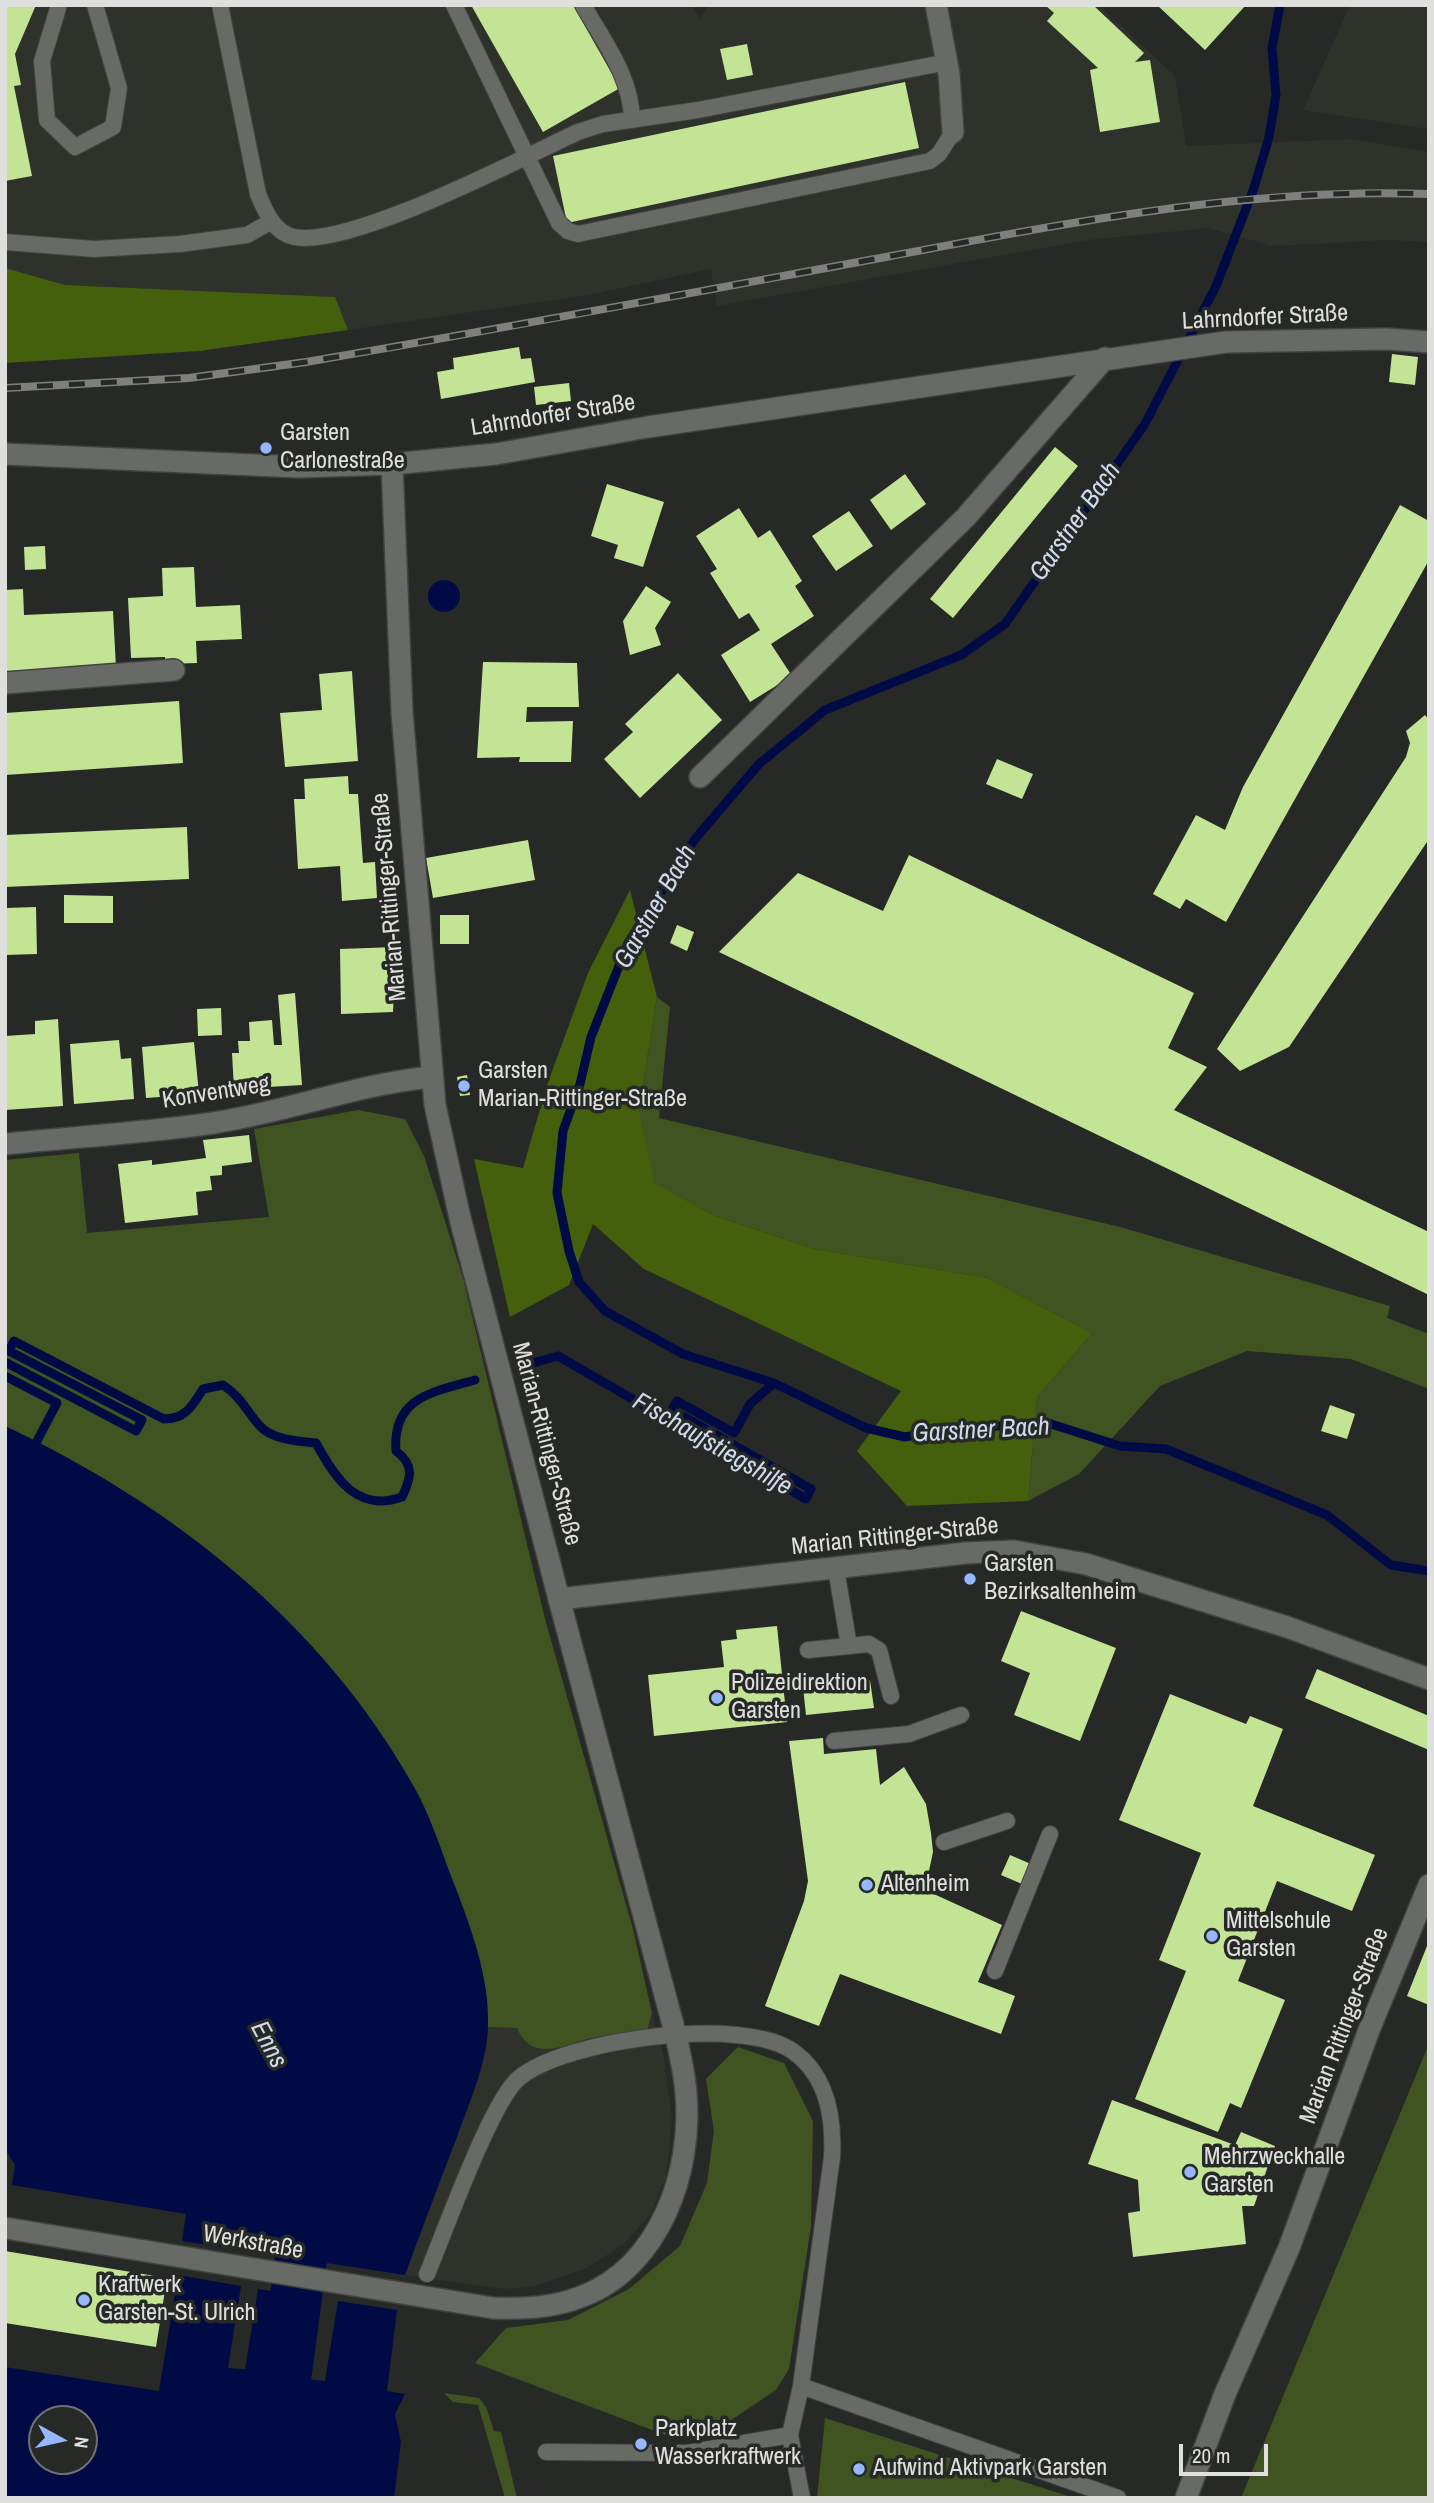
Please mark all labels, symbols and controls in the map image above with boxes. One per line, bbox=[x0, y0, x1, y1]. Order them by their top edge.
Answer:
street label: Lahrndorfer Straße bbox=[1181, 299, 1349, 337]
street label: Lahrndorfer Straße bbox=[469, 389, 637, 443]
place label: Garsten Carlonestraße bbox=[280, 420, 405, 476]
marker: Garsten Carlonestraße bbox=[258, 440, 274, 456]
water label: Garstner Bach bbox=[1024, 457, 1128, 587]
street label: Marian-Rittinger-Straße bbox=[367, 792, 413, 1002]
water label: Garstner Bach bbox=[608, 840, 704, 974]
place label: Garsten Marian-Rittinger-Straße bbox=[478, 1058, 687, 1114]
street label: Konventweg bbox=[160, 1070, 272, 1116]
marker: Garsten Marian-Rittinger-Straße bbox=[456, 1078, 472, 1094]
street label: Marian-Rittinger-Straße bbox=[505, 1339, 587, 1549]
water label: Fischaufstiegshilfe bbox=[627, 1387, 797, 1503]
water label: Garstner Bach bbox=[912, 1412, 1050, 1450]
street label: Marian Rittinger-Straße bbox=[790, 1512, 1000, 1562]
place label: Garsten Bezirksaltenheim bbox=[984, 1551, 1136, 1607]
marker: Garsten Bezirksaltenheim bbox=[962, 1571, 978, 1587]
place label: Polizeidirektion Garsten bbox=[731, 1670, 868, 1726]
marker: Polizeidirektion Garsten bbox=[709, 1690, 725, 1706]
place label: Altenheim bbox=[881, 1871, 970, 1899]
marker: Altenheim bbox=[859, 1877, 875, 1893]
place label: Mittelschule Garsten bbox=[1226, 1908, 1331, 1964]
street label: Marian Rittinger-Straße bbox=[1294, 1924, 1396, 2128]
marker: Mittelschule Garsten bbox=[1204, 1928, 1220, 1944]
water label: Enns bbox=[243, 2016, 293, 2074]
place label: Mehrzweckhalle Garsten bbox=[1204, 2144, 1345, 2200]
marker: Mehrzweckhalle Garsten bbox=[1182, 2164, 1198, 2180]
street label: Werkstraße bbox=[201, 2220, 305, 2266]
place label: Kraftwerk Garsten-St. Ulrich bbox=[98, 2272, 255, 2328]
marker: Kraftwerk Garsten-St. Ulrich bbox=[76, 2292, 92, 2308]
north arrow bbox=[28, 2405, 98, 2475]
place label: Parkplatz Wasserkraftwerk bbox=[655, 2416, 801, 2472]
scale bar bbox=[1182, 2430, 1271, 2474]
text: N bbox=[68, 2435, 95, 2450]
marker: Parkplatz Wasserkraftwerk bbox=[633, 2436, 649, 2452]
text: 20 m bbox=[1192, 2441, 1230, 2470]
place label: Aufwind Aktivpark Garsten bbox=[873, 2455, 1107, 2483]
marker: Aufwind Aktivpark Garsten bbox=[851, 2461, 867, 2477]

